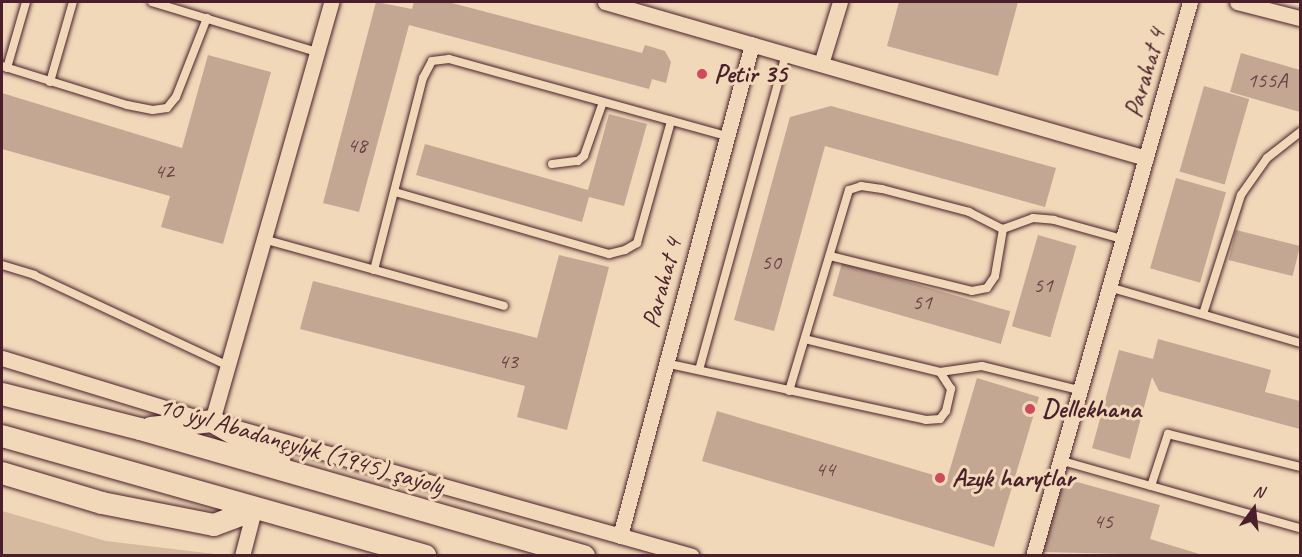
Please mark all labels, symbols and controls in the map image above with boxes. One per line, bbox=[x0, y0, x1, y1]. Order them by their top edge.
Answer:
street label: Parahat 4 bbox=[1117, 25, 1173, 121]
place label: Petir 35 bbox=[714, 58, 787, 90]
marker: Petir 35 bbox=[695, 67, 709, 81]
house number: 155A bbox=[1247, 68, 1287, 94]
house number: 48 bbox=[347, 133, 367, 159]
house number: 42 bbox=[154, 159, 174, 185]
street label: Parahat 4 bbox=[635, 235, 689, 331]
house number: 50 bbox=[761, 250, 781, 276]
house number: 51 bbox=[1033, 273, 1053, 299]
house number: 51 bbox=[912, 290, 932, 316]
house number: 43 bbox=[498, 349, 518, 375]
street label: 10 ýyl Abadançylyk (1945) şaýoly bbox=[155, 390, 447, 502]
place label: Dellekhana bbox=[1042, 393, 1141, 425]
marker: Dellekhana bbox=[1023, 402, 1037, 416]
house number: 44 bbox=[815, 457, 835, 483]
place label: Azyk harytlar bbox=[952, 462, 1074, 494]
marker: Azyk harytlar bbox=[933, 471, 947, 485]
north arrow bbox=[1224, 479, 1284, 539]
text: N bbox=[1251, 481, 1266, 503]
house number: 45 bbox=[1093, 509, 1113, 535]

